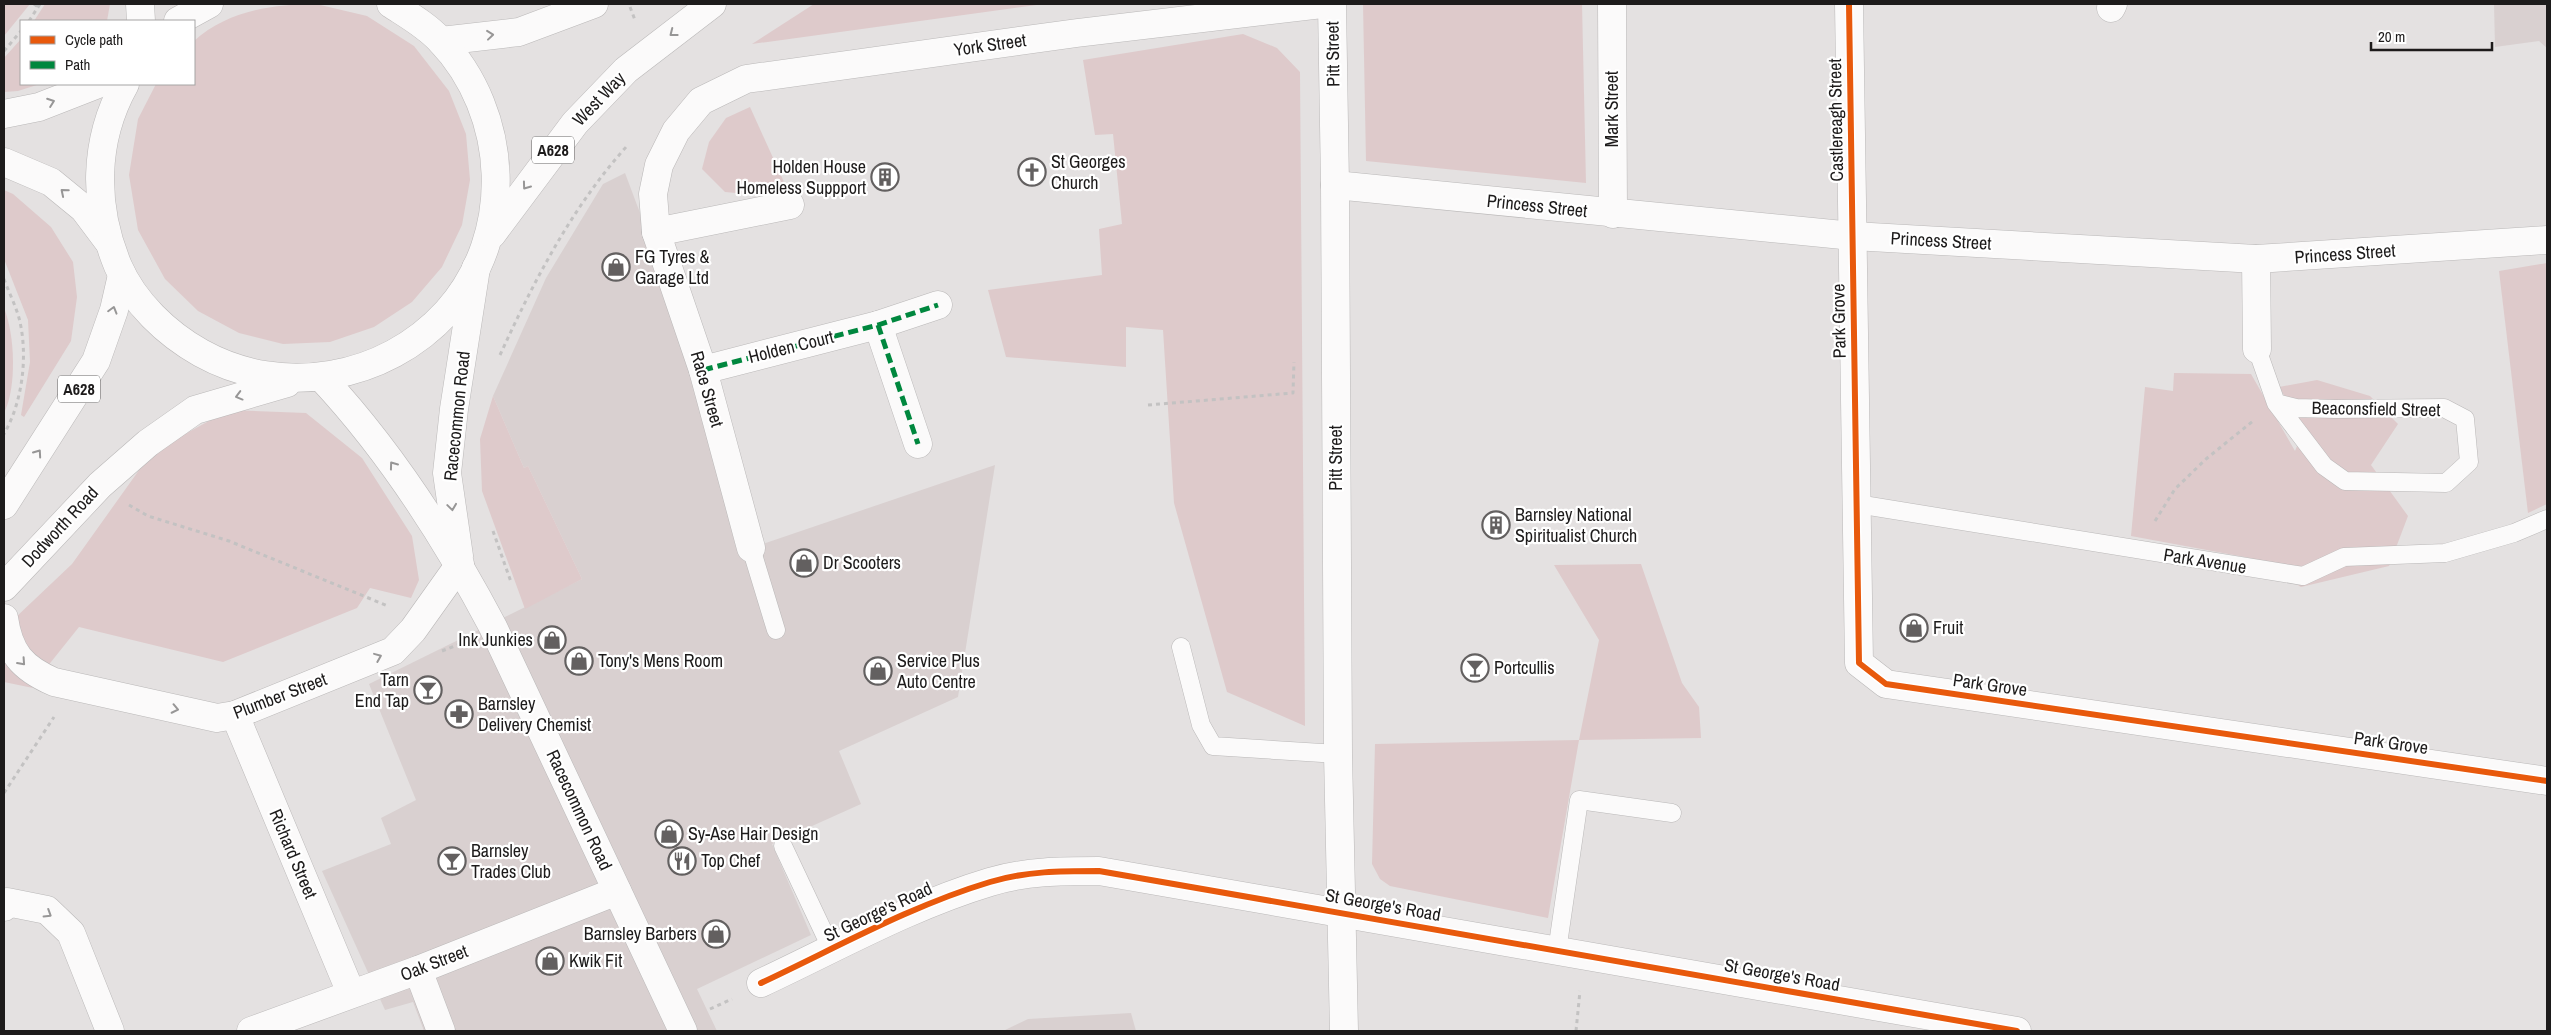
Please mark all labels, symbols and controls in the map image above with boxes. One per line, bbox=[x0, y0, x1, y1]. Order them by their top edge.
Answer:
legend bbox=[20, 20, 195, 85]
scale bar bbox=[2371, 20, 2492, 52]
street label: Pitt Street bbox=[1319, 21, 1346, 87]
text: 20 m bbox=[2378, 26, 2405, 47]
street label: York Street bbox=[952, 27, 1028, 62]
one-way arrow bbox=[670, 28, 679, 36]
text: Cycle path bbox=[65, 29, 123, 50]
one-way arrow bbox=[486, 30, 494, 41]
text: Path bbox=[65, 54, 90, 75]
street label: Castlereagh Street bbox=[1822, 58, 1849, 182]
street label: West Way bbox=[567, 66, 631, 131]
street label: Mark Street bbox=[1599, 71, 1624, 147]
one-way arrow bbox=[46, 98, 55, 108]
road number: A628 bbox=[532, 136, 574, 164]
place label: St Georges Church bbox=[1051, 149, 1126, 195]
place label: Holden House Homeless Suppport bbox=[736, 154, 866, 200]
church icon: St Georges Church bbox=[1017, 157, 1047, 187]
building icon: Holden House Homeless Suppport bbox=[870, 162, 900, 192]
one-way arrow bbox=[523, 180, 532, 190]
street label: Princess Street bbox=[1486, 188, 1589, 223]
one-way arrow bbox=[61, 189, 70, 198]
street label: Princess Street bbox=[1890, 225, 1992, 256]
street label: Princess Street bbox=[2294, 238, 2396, 269]
place label: FG Tyres & Garage Ltd bbox=[635, 244, 710, 290]
shop icon: FG Tyres & Garage Ltd bbox=[601, 252, 631, 282]
street label: Park Grove bbox=[1825, 283, 1852, 359]
one-way arrow bbox=[108, 306, 118, 314]
street label: Holden Court bbox=[746, 324, 836, 369]
street label: Race Street bbox=[685, 348, 730, 430]
street label: Racecommon Road bbox=[437, 350, 476, 482]
road number: A628 bbox=[58, 376, 100, 402]
one-way arrow bbox=[235, 390, 243, 401]
street label: Beaconsfield Street bbox=[2311, 395, 2441, 422]
street label: Pitt Street bbox=[1323, 425, 1348, 491]
one-way arrow bbox=[32, 449, 41, 458]
one-way arrow bbox=[390, 461, 399, 471]
street label: Dodworth Road bbox=[16, 481, 104, 573]
place label: Barnsley National Spiritualist Church bbox=[1515, 502, 1637, 548]
one-way arrow bbox=[446, 503, 457, 511]
building icon: Barnsley National Spiritualist Church bbox=[1481, 510, 1511, 540]
street label: Park Avenue bbox=[2162, 542, 2248, 579]
shop icon: Dr Scooters bbox=[789, 548, 819, 578]
place label: Dr Scooters bbox=[823, 550, 901, 575]
shop icon: Fruit bbox=[1899, 613, 1929, 643]
place label: Fruit bbox=[1933, 615, 1963, 640]
shop icon: Ink Junkies bbox=[537, 625, 567, 655]
place label: Ink Junkies bbox=[458, 627, 533, 652]
shop icon: Tony's Mens Room bbox=[564, 646, 594, 676]
place label: Tony's Mens Room bbox=[598, 648, 723, 673]
place label: Service Plus Auto Centre bbox=[896, 648, 980, 694]
one-way arrow bbox=[373, 653, 382, 664]
bar icon: Portcullis bbox=[1460, 653, 1490, 683]
place label: Portcullis bbox=[1494, 655, 1555, 680]
one-way arrow bbox=[17, 656, 26, 665]
shop icon: Service Plus Auto Centre bbox=[863, 656, 893, 686]
street label: Plumber Street bbox=[229, 666, 330, 725]
place label: Tarn End Tap bbox=[355, 667, 409, 713]
street label: Park Grove bbox=[1951, 667, 2029, 702]
bar icon: Tarn End Tap bbox=[413, 675, 443, 705]
place label: Barnsley Delivery Chemist bbox=[478, 691, 591, 737]
pharmacy icon: Barnsley Delivery Chemist bbox=[444, 699, 474, 729]
one-way arrow bbox=[171, 703, 180, 713]
street label: Park Grove bbox=[2352, 725, 2430, 760]
street label: Racecommon Road bbox=[541, 745, 618, 874]
street label: Richard Street bbox=[263, 805, 324, 902]
shop icon: Sy-Ase Hair Design bbox=[654, 819, 684, 849]
place label: Sy-Ase Hair Design bbox=[688, 821, 818, 846]
place label: Barnsley Trades Club bbox=[471, 838, 551, 884]
bar icon: Barnsley Trades Club bbox=[437, 846, 467, 876]
restaurant icon: Top Chef bbox=[667, 846, 697, 876]
place label: Top Chef bbox=[701, 848, 761, 873]
street label: St George's Road bbox=[820, 876, 936, 948]
street label: St George's Road bbox=[1323, 882, 1443, 927]
one-way arrow bbox=[43, 907, 52, 917]
shop icon: Barnsley Barbers bbox=[701, 919, 731, 949]
place label: Barnsley Barbers bbox=[584, 921, 697, 946]
street label: Oak Street bbox=[396, 938, 471, 987]
shop icon: Kwik Fit bbox=[535, 946, 565, 976]
place label: Kwik Fit bbox=[569, 948, 622, 973]
street label: St George's Road bbox=[1722, 952, 1842, 997]

